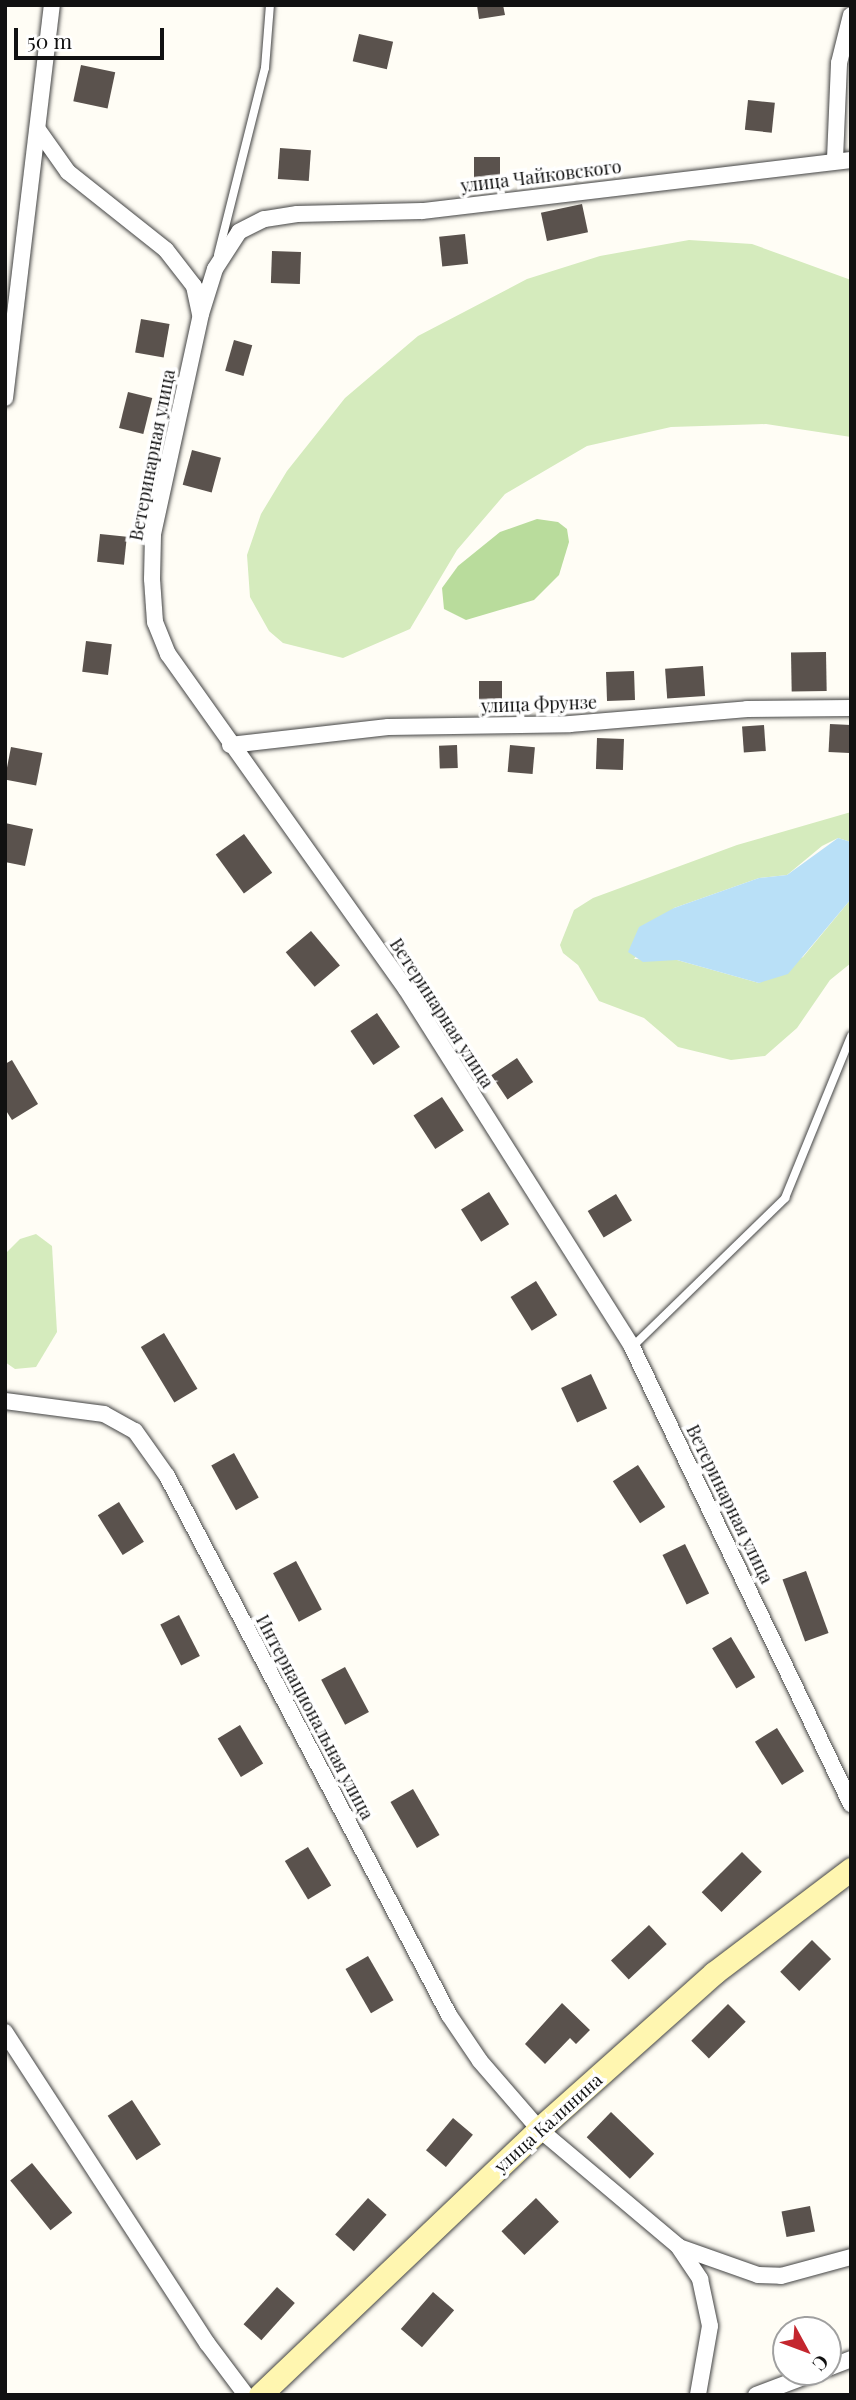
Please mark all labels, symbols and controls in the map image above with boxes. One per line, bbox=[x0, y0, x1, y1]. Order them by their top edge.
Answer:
scale bar bbox=[18, 14, 168, 58]
text: 50 m bbox=[27, 26, 72, 54]
street label: улица Чайковского bbox=[459, 155, 623, 197]
street label: Ветеринарная улица bbox=[125, 367, 179, 543]
street label: улица Фрунзе bbox=[481, 691, 597, 717]
street label: Ветеринарная улица bbox=[385, 934, 499, 1092]
street label: Ветеринарная улица bbox=[682, 1421, 778, 1587]
street label: Интернациональная улица bbox=[252, 1611, 378, 1823]
street label: улица Калинина bbox=[490, 2069, 606, 2177]
north arrow bbox=[772, 2316, 842, 2386]
text: С bbox=[807, 2350, 836, 2377]

